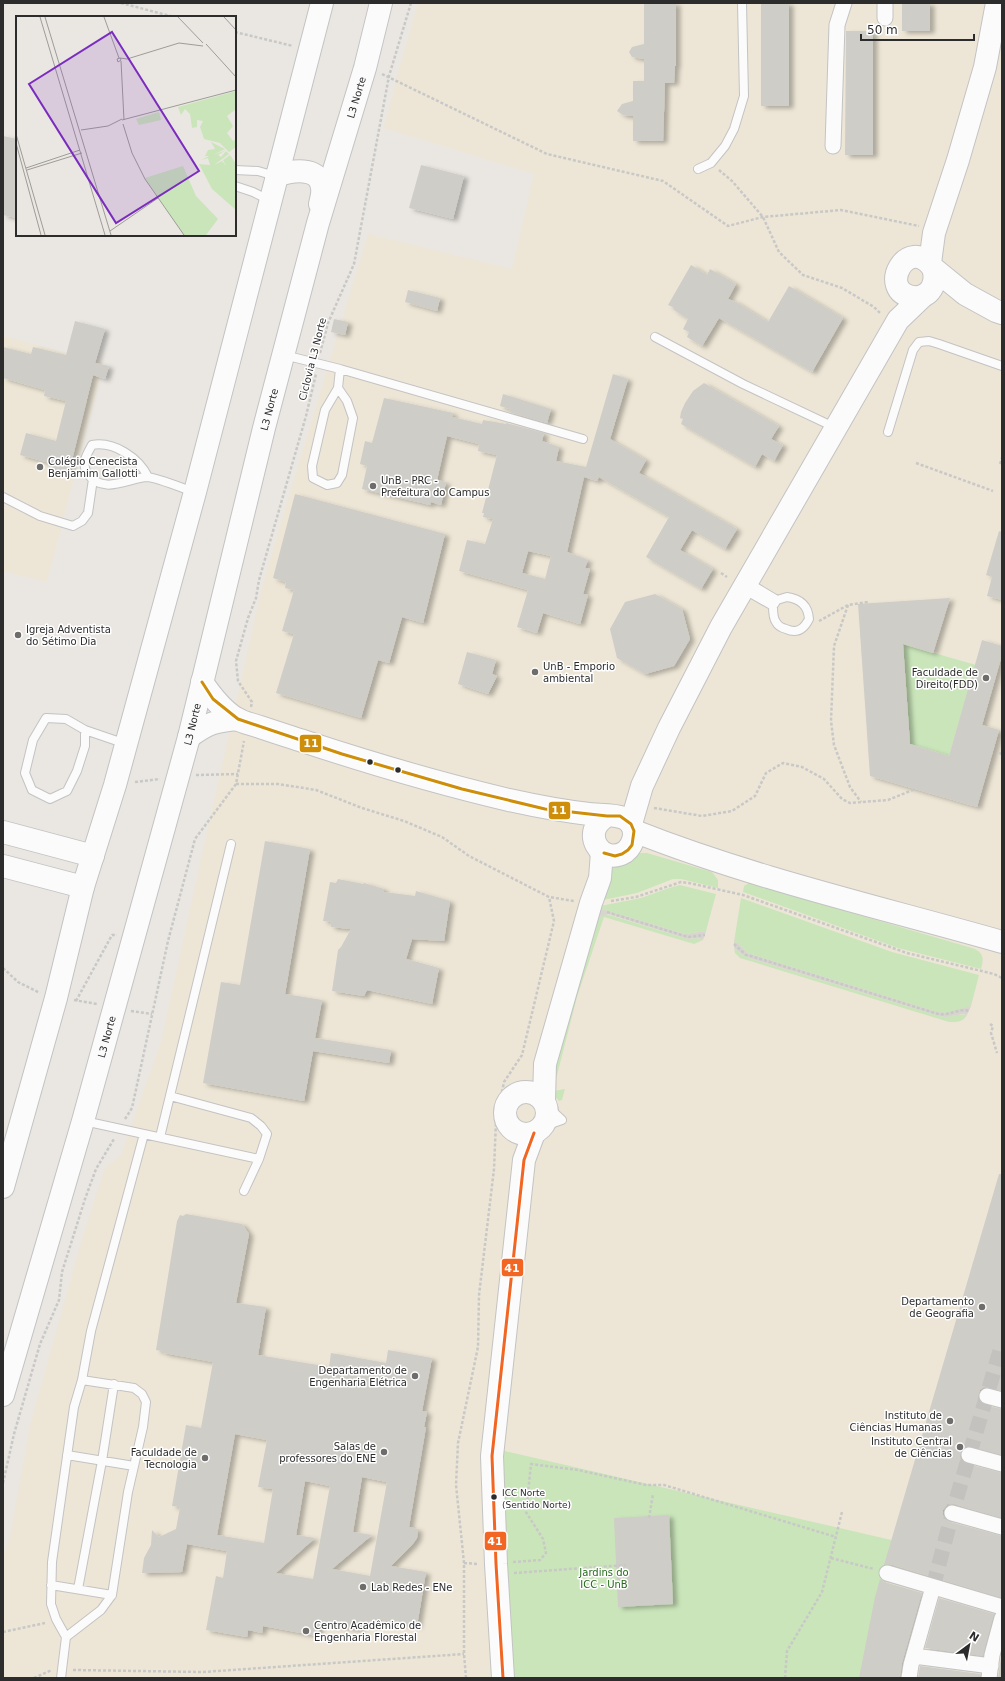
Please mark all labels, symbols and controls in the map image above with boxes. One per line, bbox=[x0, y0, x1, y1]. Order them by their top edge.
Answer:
inset map bbox=[16, 16, 236, 236]
scale bar bbox=[861, 16, 974, 42]
text: 50 m bbox=[867, 23, 898, 37]
street label: L3 Norte bbox=[345, 75, 368, 120]
street label: Ciclovia L3 Norte bbox=[297, 317, 328, 402]
street label: L3 Norte bbox=[259, 387, 280, 432]
place label: Colégio Cenecista Benjamim Gallotti bbox=[48, 456, 138, 479]
marker: Colégio Cenecista Benjamim Gallotti bbox=[35, 462, 45, 472]
place label: UnB - PRC - Prefeitura do Campus bbox=[381, 475, 489, 498]
marker: UnB - PRC - Prefeitura do Campus bbox=[368, 481, 378, 491]
place label: Igreja Adventista do Sétimo Dia bbox=[26, 624, 111, 647]
marker: Igreja Adventista do Sétimo Dia bbox=[13, 630, 23, 640]
place label: UnB - Emporio ambiental bbox=[543, 661, 615, 684]
marker: UnB - Emporio ambiental bbox=[530, 667, 540, 677]
place label: Faculdade de Direito(FDD) bbox=[912, 667, 978, 690]
marker: Faculdade de Direito(FDD) bbox=[981, 673, 991, 683]
street label: L3 Norte bbox=[182, 702, 203, 747]
line badge: 11 bbox=[299, 734, 322, 753]
text: 11 bbox=[303, 737, 319, 750]
unlabelled marker bbox=[365, 757, 375, 767]
unlabelled marker bbox=[393, 765, 403, 775]
line badge: 11 bbox=[548, 801, 571, 820]
text: 11 bbox=[551, 804, 567, 817]
street label: L3 Norte bbox=[96, 1015, 118, 1059]
line badge: 41 bbox=[501, 1258, 524, 1277]
text: 41 bbox=[504, 1262, 520, 1275]
place label: Departamento de Geografia bbox=[901, 1296, 974, 1319]
marker: Departamento de Geografia bbox=[977, 1302, 987, 1312]
place label: Departamento de Engenharia Elétrica bbox=[309, 1365, 407, 1388]
marker: Departamento de Engenharia Elétrica bbox=[410, 1371, 420, 1381]
place label: Instituto de Ciências Humanas bbox=[850, 1410, 942, 1433]
marker: Instituto de Ciências Humanas bbox=[945, 1416, 955, 1426]
place label: Instituto Central de Ciências bbox=[871, 1436, 952, 1459]
place label: Salas de professores do ENE bbox=[279, 1441, 376, 1464]
marker: Instituto Central de Ciências bbox=[955, 1442, 965, 1452]
place label: Faculdade de Tecnologia bbox=[131, 1447, 197, 1470]
marker: Salas de professores do ENE bbox=[379, 1447, 389, 1457]
marker: Faculdade de Tecnologia bbox=[200, 1453, 210, 1463]
place label: ICC Norte (Sentido Norte) bbox=[502, 1488, 571, 1510]
marker: ICC Norte (Sentido Norte) bbox=[489, 1492, 499, 1502]
line badge: 41 bbox=[484, 1531, 507, 1551]
text: 41 bbox=[487, 1535, 503, 1548]
park label: Jardins do ICC - UnB bbox=[578, 1567, 629, 1590]
marker: Lab Redes - ENe bbox=[358, 1582, 368, 1592]
place label: Lab Redes - ENe bbox=[371, 1582, 453, 1593]
place label: Centro Acadêmico de Engenharia Florestal bbox=[314, 1620, 421, 1643]
north arrow bbox=[949, 1625, 989, 1665]
marker: Centro Acadêmico de Engenharia Florestal bbox=[301, 1626, 311, 1636]
text: N bbox=[967, 1629, 981, 1645]

